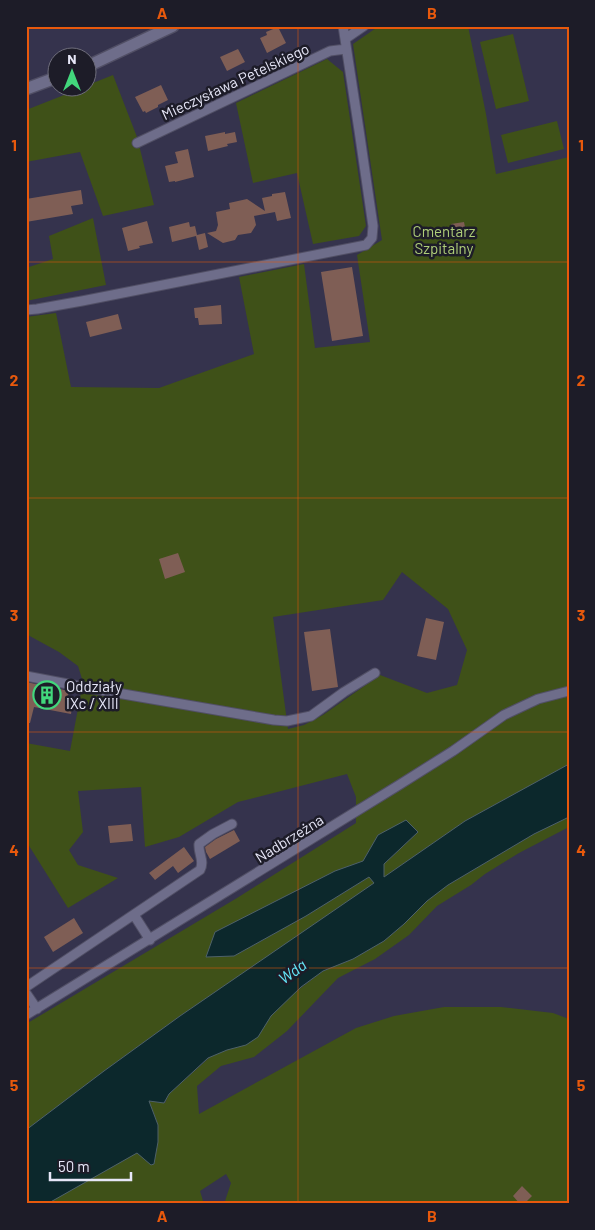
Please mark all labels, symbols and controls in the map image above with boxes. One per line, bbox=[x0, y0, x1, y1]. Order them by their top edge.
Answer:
text: A bbox=[157, 3, 168, 22]
text: B bbox=[427, 3, 437, 22]
street label: Mieczysława Petelskiego bbox=[158, 39, 312, 123]
north arrow bbox=[48, 48, 98, 98]
text: N bbox=[67, 50, 77, 67]
text: 1 bbox=[11, 135, 17, 154]
text: 1 bbox=[578, 135, 584, 154]
park label: Cmentarz Szpitalny bbox=[413, 222, 476, 257]
text: 2 bbox=[10, 370, 19, 389]
text: 2 bbox=[577, 370, 586, 389]
text: 3 bbox=[10, 605, 18, 624]
text: 3 bbox=[577, 605, 585, 624]
place label: Oddziały IXc / XIII bbox=[66, 677, 122, 712]
building icon: Oddziały IXc / XIII bbox=[32, 680, 62, 710]
street label: Nadbrzeżna bbox=[252, 810, 326, 866]
text: 4 bbox=[9, 840, 19, 859]
text: 4 bbox=[576, 840, 586, 859]
water label: Wda bbox=[274, 955, 310, 987]
text: 5 bbox=[10, 1075, 19, 1094]
text: 5 bbox=[577, 1075, 586, 1094]
scale bar bbox=[50, 1150, 131, 1182]
text: 50 m bbox=[58, 1157, 90, 1175]
text: A bbox=[157, 1206, 168, 1225]
text: B bbox=[427, 1206, 437, 1225]

